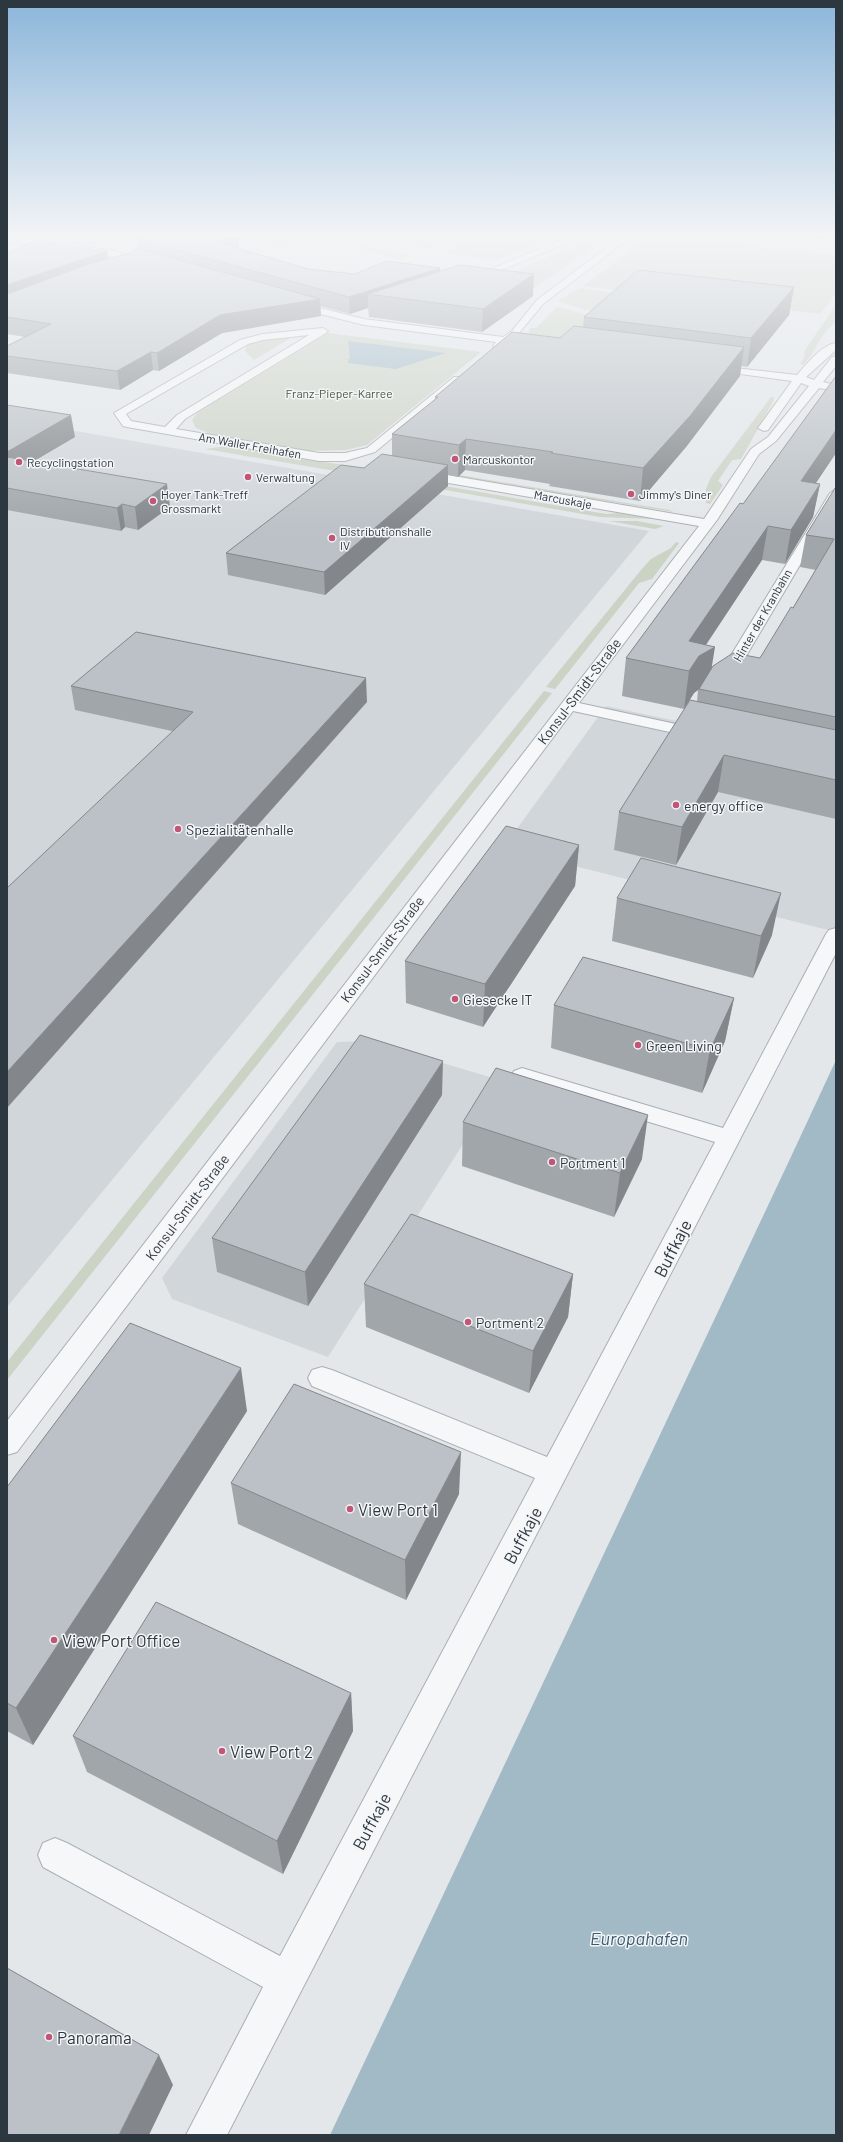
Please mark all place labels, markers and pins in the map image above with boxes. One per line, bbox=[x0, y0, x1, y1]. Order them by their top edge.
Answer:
place label: Marcuskontor bbox=[463, 452, 535, 466]
marker: Marcuskontor bbox=[450, 454, 460, 464]
place label: Recyclingstation bbox=[27, 455, 114, 469]
marker: Recyclingstation bbox=[14, 457, 24, 467]
place label: Verwaltung bbox=[256, 470, 315, 484]
marker: Verwaltung bbox=[243, 472, 253, 482]
place label: Hoyer Tank-Treff Grossmarkt bbox=[161, 487, 248, 515]
place label: Jimmy's Diner bbox=[639, 487, 712, 501]
marker: Jimmy's Diner bbox=[626, 489, 636, 499]
marker: Hoyer Tank-Treff Grossmarkt bbox=[148, 496, 158, 506]
place label: Distributionshalle IV bbox=[340, 524, 432, 552]
marker: Distributionshalle IV bbox=[327, 533, 337, 543]
place label: energy office bbox=[684, 797, 763, 814]
marker: energy office bbox=[671, 800, 681, 810]
place label: Spezialitätenhalle bbox=[186, 821, 294, 838]
marker: Spezialitätenhalle bbox=[173, 824, 183, 834]
place label: Giesecke IT bbox=[463, 991, 533, 1008]
marker: Giesecke IT bbox=[450, 994, 460, 1004]
place label: Green Living bbox=[646, 1037, 722, 1054]
marker: Green Living bbox=[633, 1040, 643, 1050]
place label: Portment 1 bbox=[560, 1154, 625, 1171]
marker: Portment 1 bbox=[547, 1157, 557, 1167]
place label: Portment 2 bbox=[476, 1314, 544, 1331]
marker: Portment 2 bbox=[463, 1317, 473, 1327]
place label: View Port 1 bbox=[358, 1499, 438, 1519]
marker: View Port 1 bbox=[345, 1504, 355, 1514]
place label: View Port Office bbox=[62, 1630, 180, 1650]
marker: View Port Office bbox=[49, 1635, 59, 1645]
place label: View Port 2 bbox=[230, 1741, 313, 1761]
marker: View Port 2 bbox=[217, 1746, 227, 1756]
place label: Panorama bbox=[57, 2027, 132, 2047]
marker: Panorama bbox=[44, 2032, 54, 2042]

